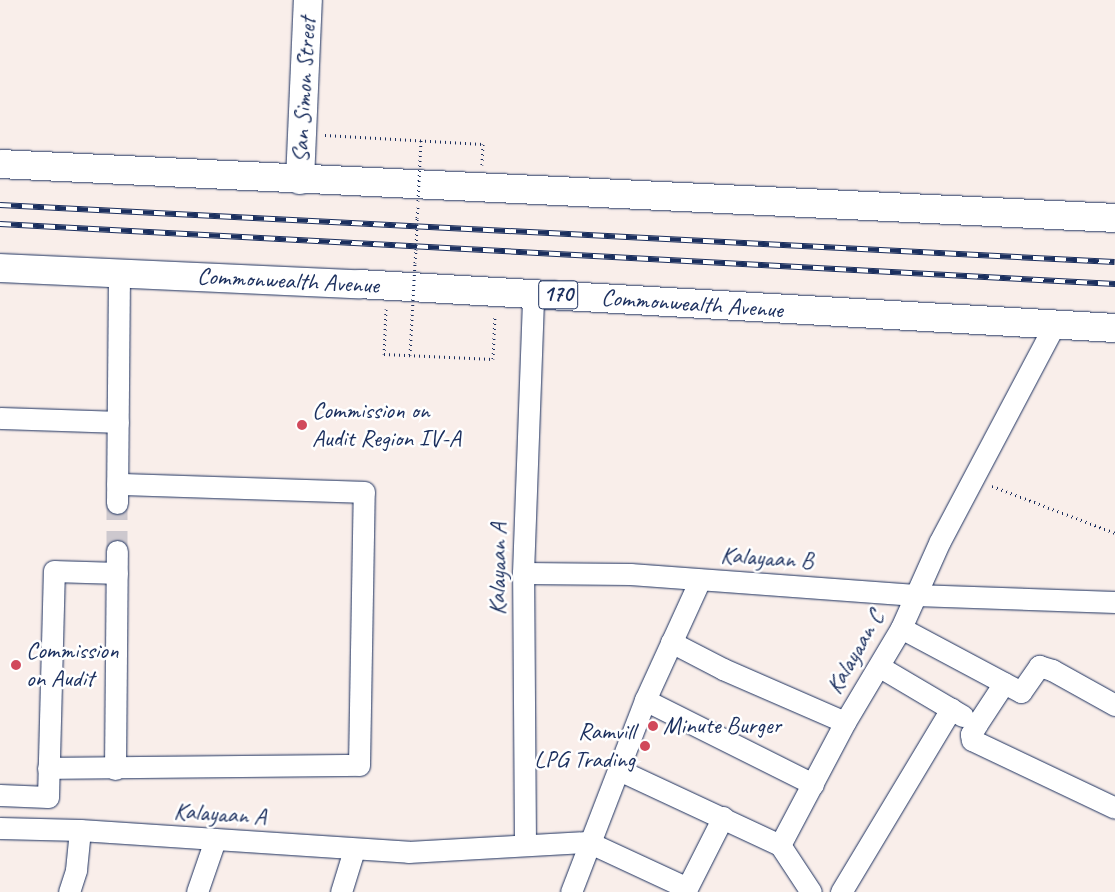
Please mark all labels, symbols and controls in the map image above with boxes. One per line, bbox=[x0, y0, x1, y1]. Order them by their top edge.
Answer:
street label: San Simon Street bbox=[286, 16, 322, 164]
street label: Commonwealth Avenue bbox=[196, 262, 380, 300]
road number: 170 bbox=[538, 276, 578, 314]
street label: Commonwealth Avenue bbox=[600, 283, 784, 325]
place label: Commission on Audit Region IV-A bbox=[312, 397, 461, 453]
marker: Commission on Audit Region IV-A bbox=[296, 419, 308, 431]
street label: Kalayaan A bbox=[483, 523, 513, 615]
street label: Kalayaan B bbox=[720, 540, 814, 576]
street label: Kalayaan C bbox=[820, 605, 890, 699]
place label: Commission on Audit bbox=[26, 637, 119, 693]
marker: Commission on Audit bbox=[10, 659, 22, 671]
place label: Minute Burger bbox=[663, 712, 781, 740]
place label: Ramvill LPG Trading bbox=[534, 718, 635, 774]
marker: Minute Burger bbox=[647, 720, 659, 732]
marker: Ramvill LPG Trading bbox=[639, 740, 651, 752]
street label: Kalayaan A bbox=[173, 796, 267, 832]

